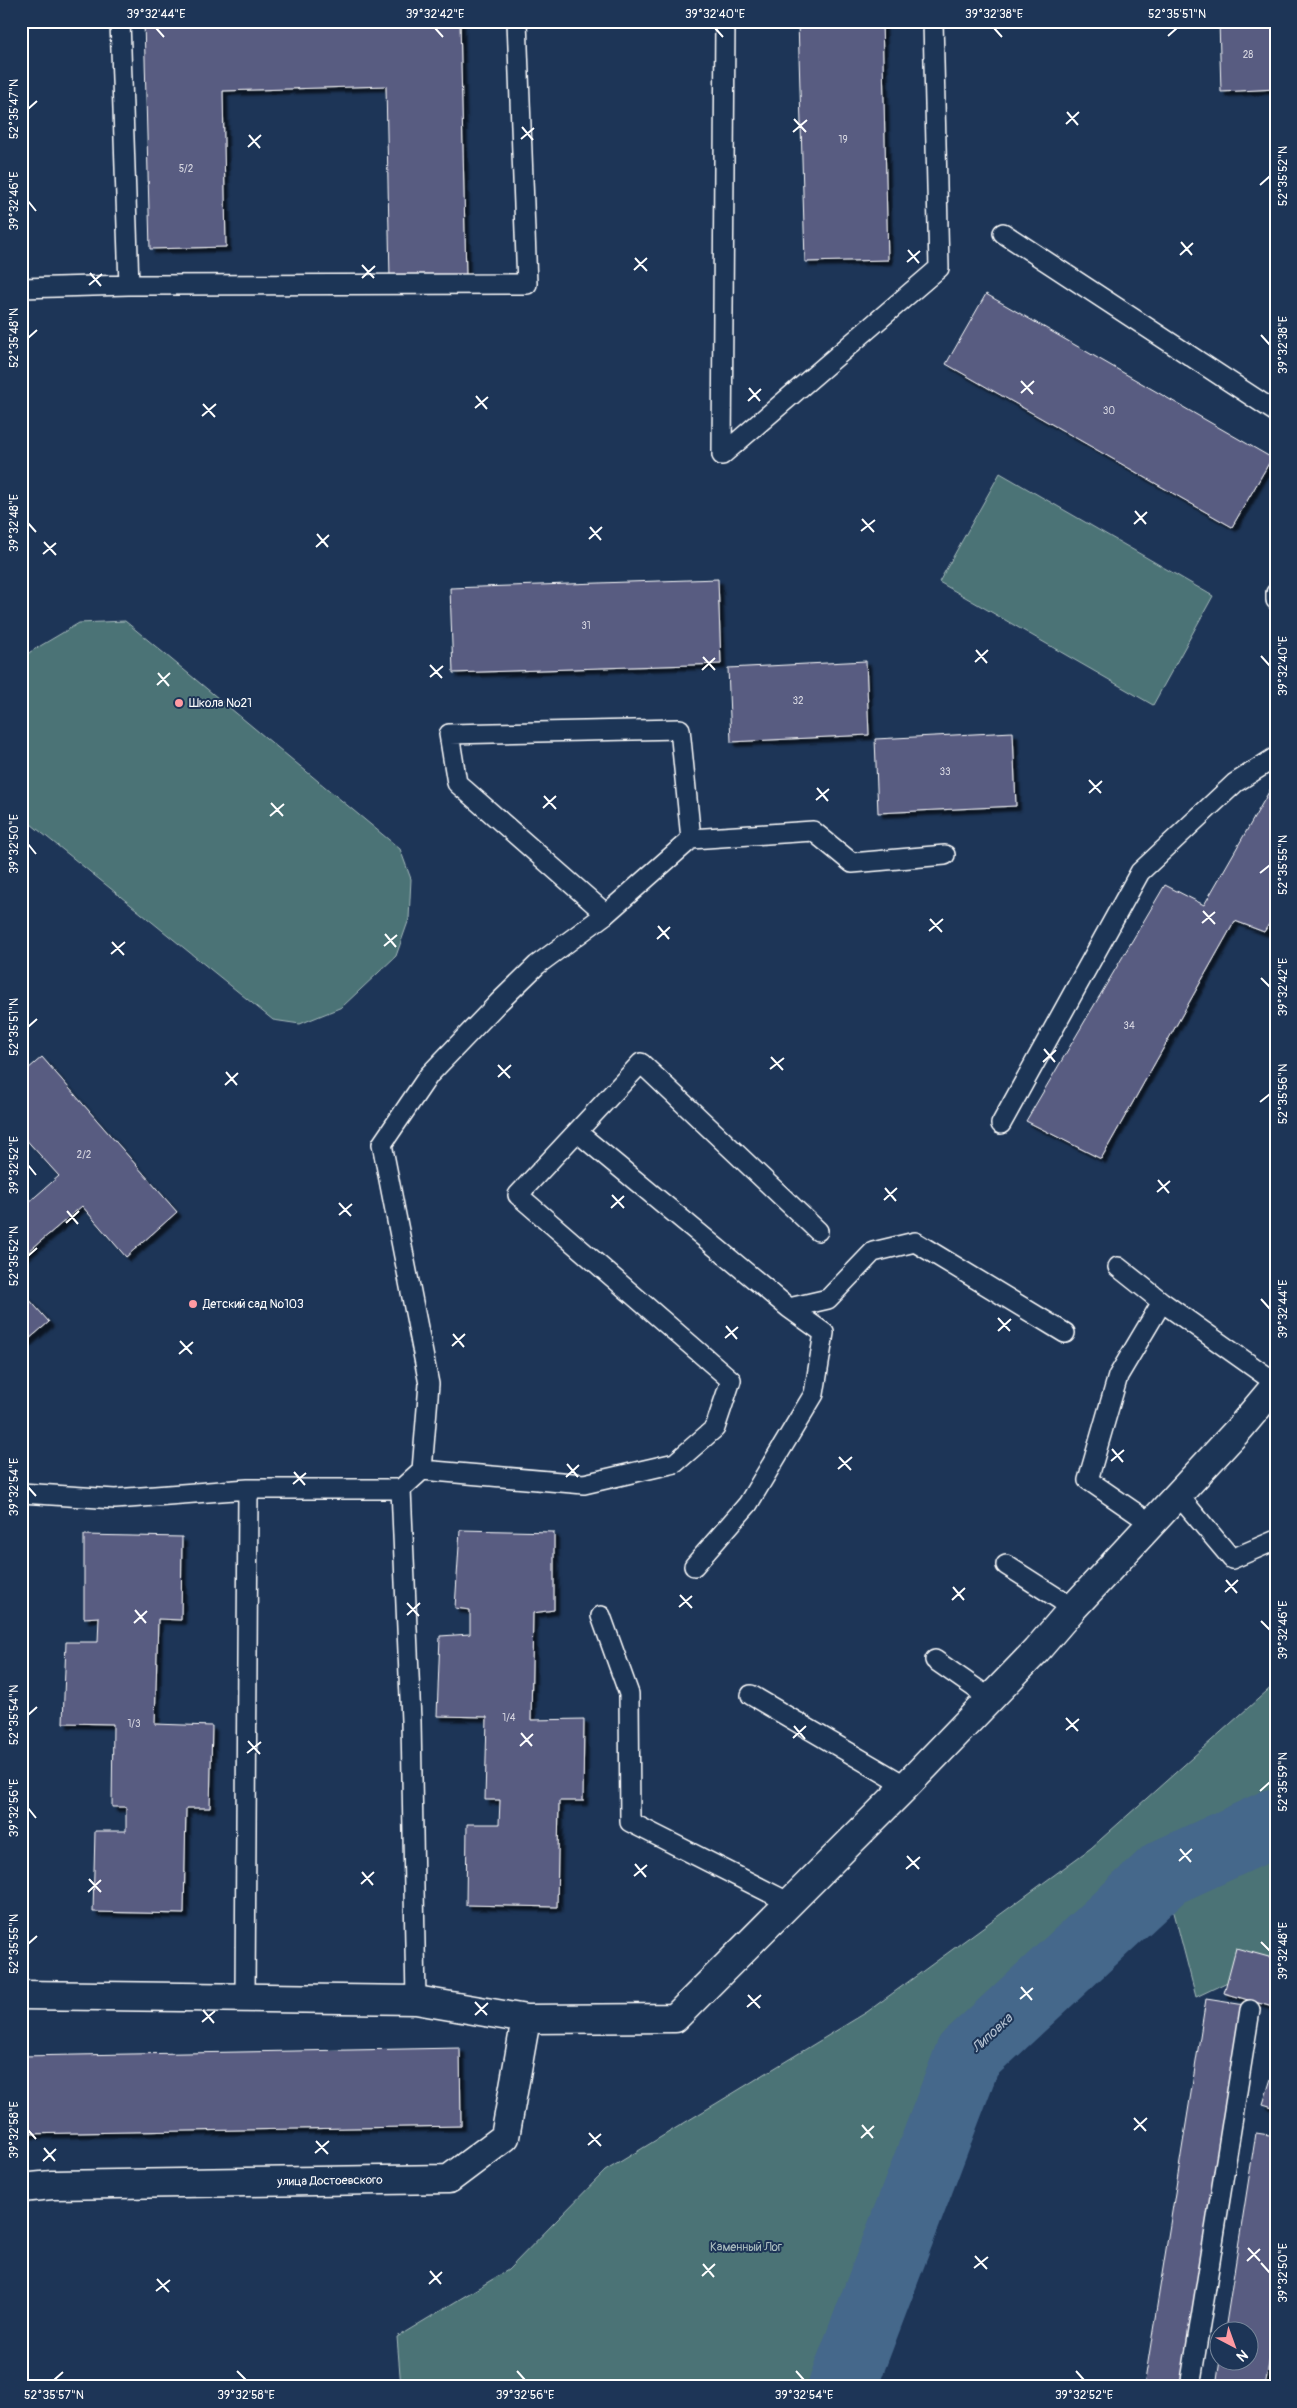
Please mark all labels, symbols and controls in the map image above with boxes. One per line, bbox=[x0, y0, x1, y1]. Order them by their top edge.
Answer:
text: 39°32'44"E bbox=[127, 7, 185, 22]
text: 39°32'42"E bbox=[406, 7, 464, 22]
text: 39°32'40"E bbox=[685, 7, 745, 22]
text: 39°32'38"E bbox=[965, 7, 1023, 22]
text: 52°35'51"N bbox=[1148, 7, 1206, 22]
house number: 28 bbox=[1243, 49, 1253, 61]
text: 52°35'47"N bbox=[7, 79, 22, 139]
house number: 19 bbox=[838, 134, 848, 146]
text: 52°35'52"N bbox=[1276, 146, 1291, 206]
house number: 5/2 bbox=[179, 163, 194, 175]
text: 39°32'46"E bbox=[7, 172, 22, 230]
text: 52°35'48"N bbox=[7, 308, 22, 368]
text: 39°32'38"E bbox=[1276, 316, 1291, 374]
house number: 30 bbox=[1103, 405, 1115, 417]
text: 39°32'48"E bbox=[7, 494, 22, 552]
house number: 31 bbox=[581, 620, 591, 632]
text: 39°32'40"E bbox=[1276, 636, 1291, 696]
house number: 32 bbox=[792, 695, 804, 707]
place label: Школа №21 bbox=[189, 696, 252, 711]
marker: Школа №21 bbox=[173, 697, 185, 709]
house number: 33 bbox=[939, 766, 951, 778]
text: 39°32'50"E bbox=[7, 814, 22, 874]
text: 52°35'55"N bbox=[1276, 835, 1291, 895]
text: 39°32'42"E bbox=[1276, 958, 1291, 1016]
text: 52°35'51"N bbox=[7, 998, 22, 1056]
house number: 34 bbox=[1123, 1020, 1135, 1032]
text: 52°35'56"N bbox=[1276, 1064, 1291, 1124]
text: 39°32'52"E bbox=[7, 1136, 22, 1194]
house number: 2/2 bbox=[77, 1149, 92, 1161]
text: 52°35'52"N bbox=[7, 1226, 22, 1286]
text: 39°32'44"E bbox=[1276, 1280, 1291, 1338]
place label: Детский сад №103 bbox=[202, 1297, 304, 1312]
marker: Детский сад №103 bbox=[187, 1298, 199, 1310]
text: 39°32'54"E bbox=[7, 1458, 22, 1516]
text: 39°32'46"E bbox=[1276, 1601, 1291, 1659]
text: 52°35'54"N bbox=[7, 1685, 22, 1745]
house number: 1/4 bbox=[502, 1712, 516, 1724]
house number: 1/3 bbox=[127, 1718, 141, 1730]
text: 52°35'59"N bbox=[1276, 1752, 1291, 1812]
text: 39°32'56"E bbox=[7, 1779, 22, 1837]
text: 52°35'55"N bbox=[7, 1914, 22, 1974]
text: 39°32'48"E bbox=[1276, 1922, 1291, 1980]
water label: Липовка bbox=[968, 2009, 1017, 2056]
text: 39°32'58"E bbox=[7, 2101, 22, 2159]
street label: улица Достоевского bbox=[276, 2173, 383, 2189]
park label: Каменный Лог bbox=[710, 2240, 782, 2255]
text: 39°32'50"E bbox=[1276, 2243, 1291, 2303]
north arrow bbox=[1210, 2320, 1260, 2370]
text: N bbox=[1233, 2346, 1251, 2365]
text: 52°35'57"N bbox=[24, 2388, 84, 2403]
text: 39°32'58"E bbox=[217, 2388, 275, 2403]
text: 39°32'56"E bbox=[496, 2388, 554, 2403]
text: 39°32'54"E bbox=[775, 2388, 833, 2403]
text: 39°32'52"E bbox=[1055, 2388, 1113, 2403]

